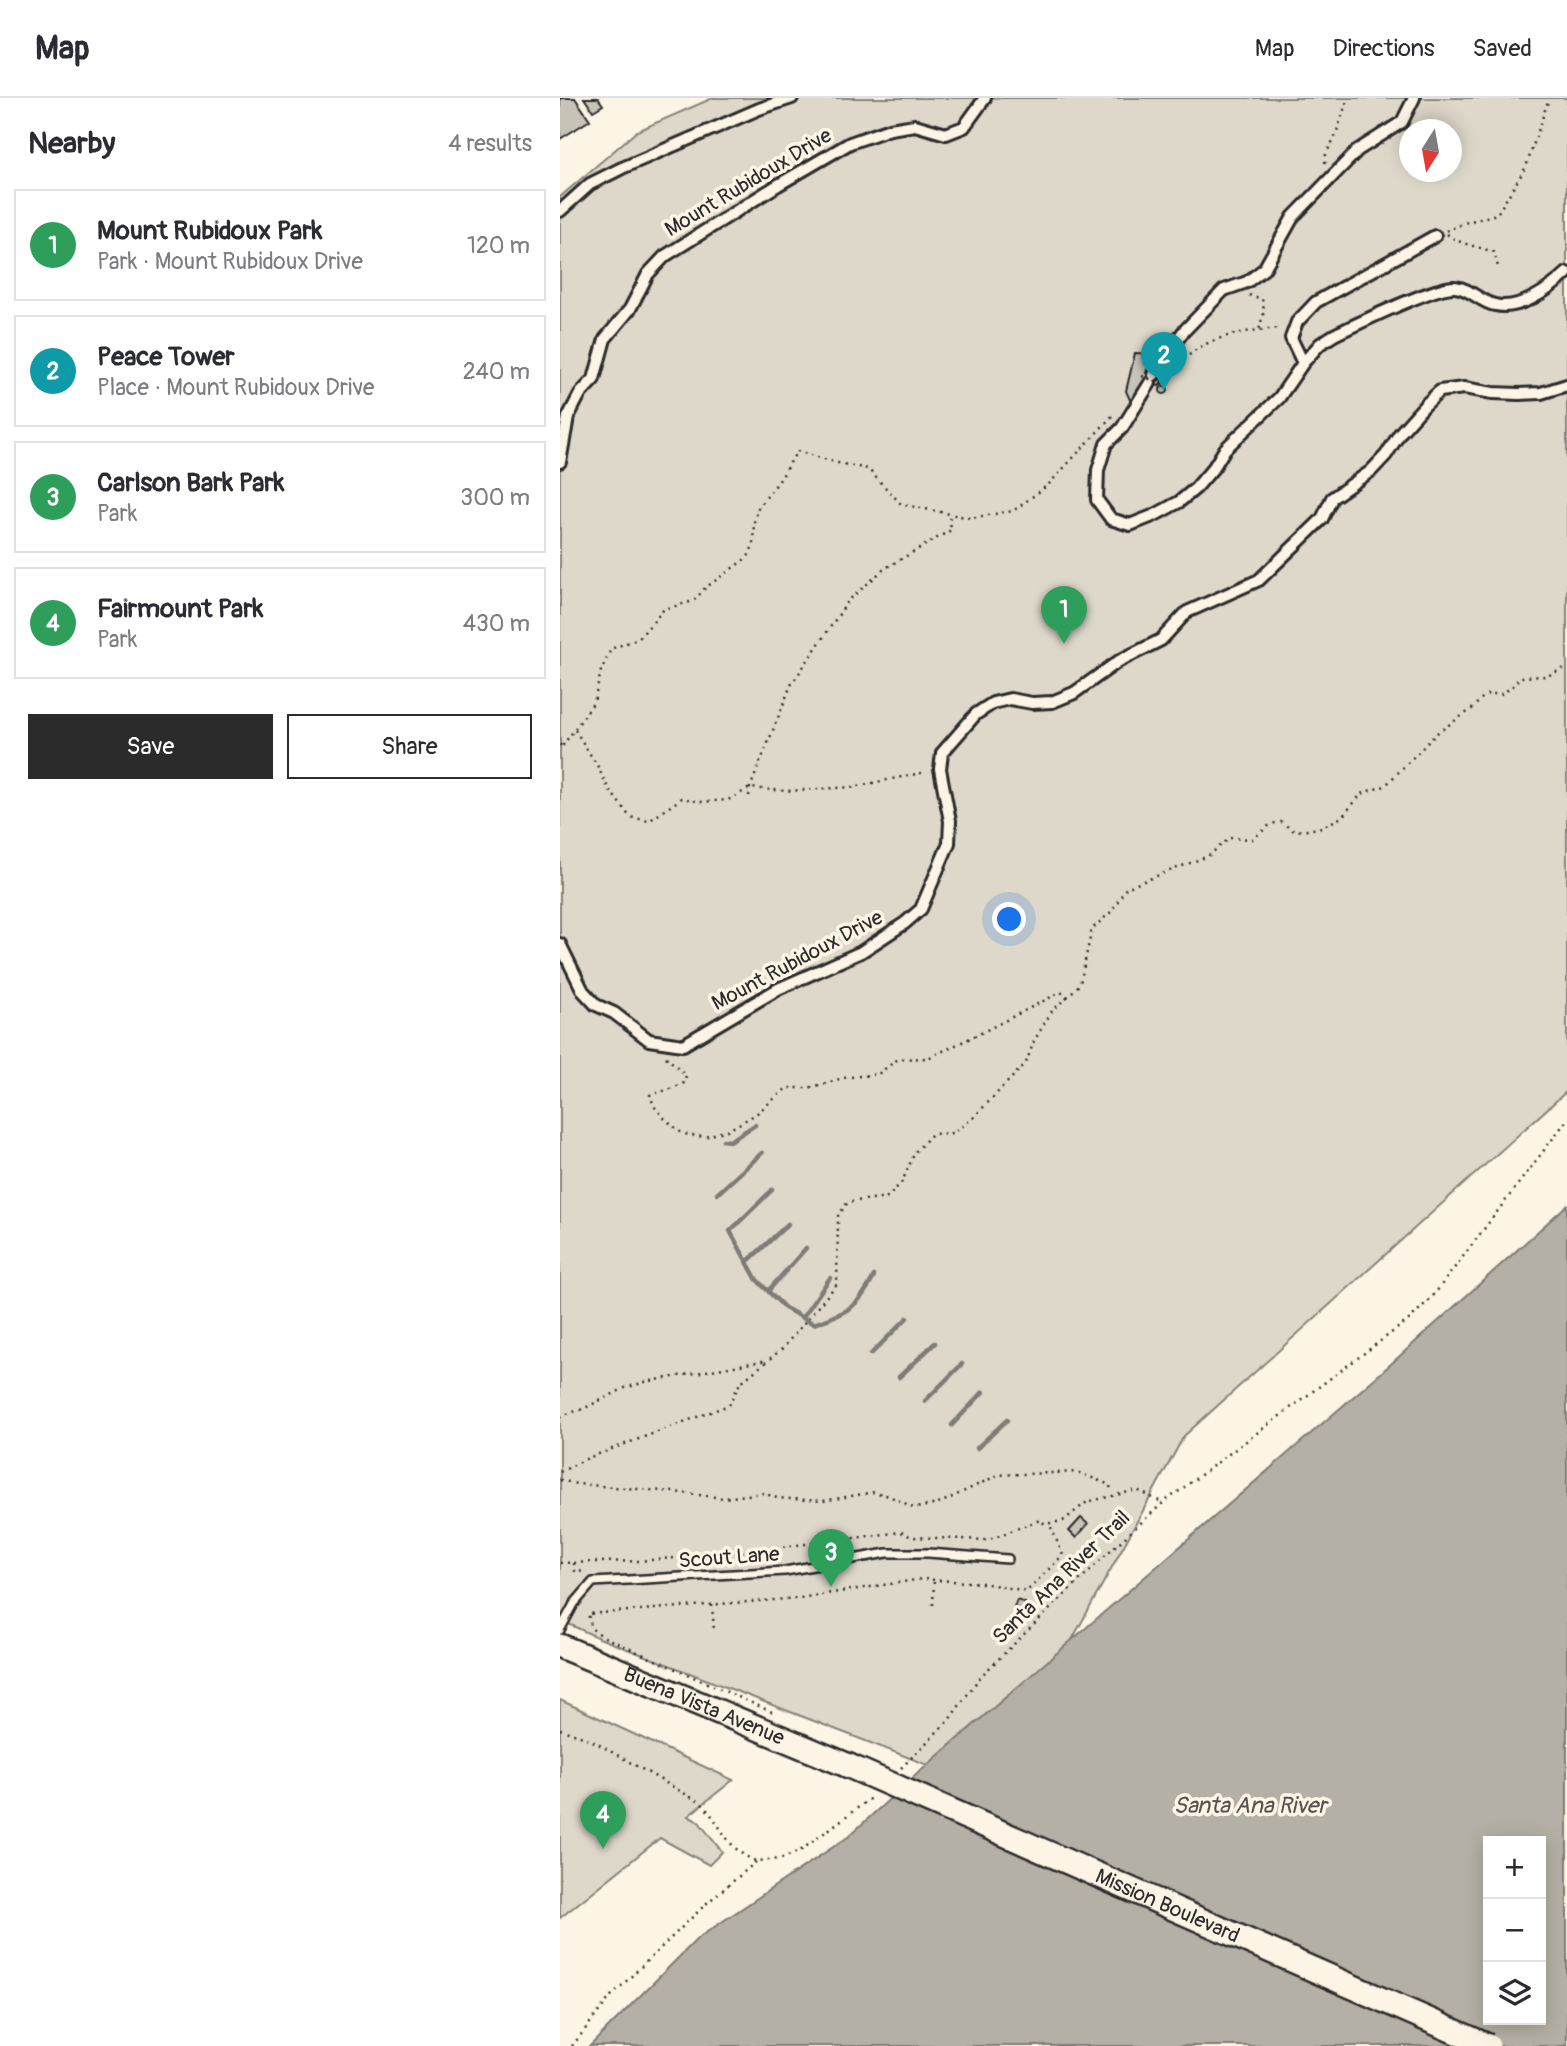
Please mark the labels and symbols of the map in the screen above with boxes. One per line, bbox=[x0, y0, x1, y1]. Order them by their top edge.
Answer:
north arrow bbox=[1399, 119, 1462, 182]
street label: Mount Rubidoux Drive bbox=[660, 122, 837, 243]
pin: 2 bbox=[1141, 332, 1187, 390]
pin: 1 bbox=[1041, 586, 1087, 644]
your location bbox=[992, 902, 1026, 936]
street label: Mount Rubidoux Drive bbox=[707, 904, 888, 1017]
street label: Santa Ana River Trail bbox=[987, 1505, 1136, 1650]
pin: 3 bbox=[808, 1529, 854, 1587]
street label: Scout Lane bbox=[678, 1540, 781, 1574]
street label: Buena Vista Avenue bbox=[619, 1661, 789, 1752]
pin: 4 bbox=[580, 1791, 626, 1849]
water label: Santa Ana River bbox=[1174, 1791, 1329, 1820]
street label: Mission Boulevard bbox=[1091, 1863, 1244, 1950]

